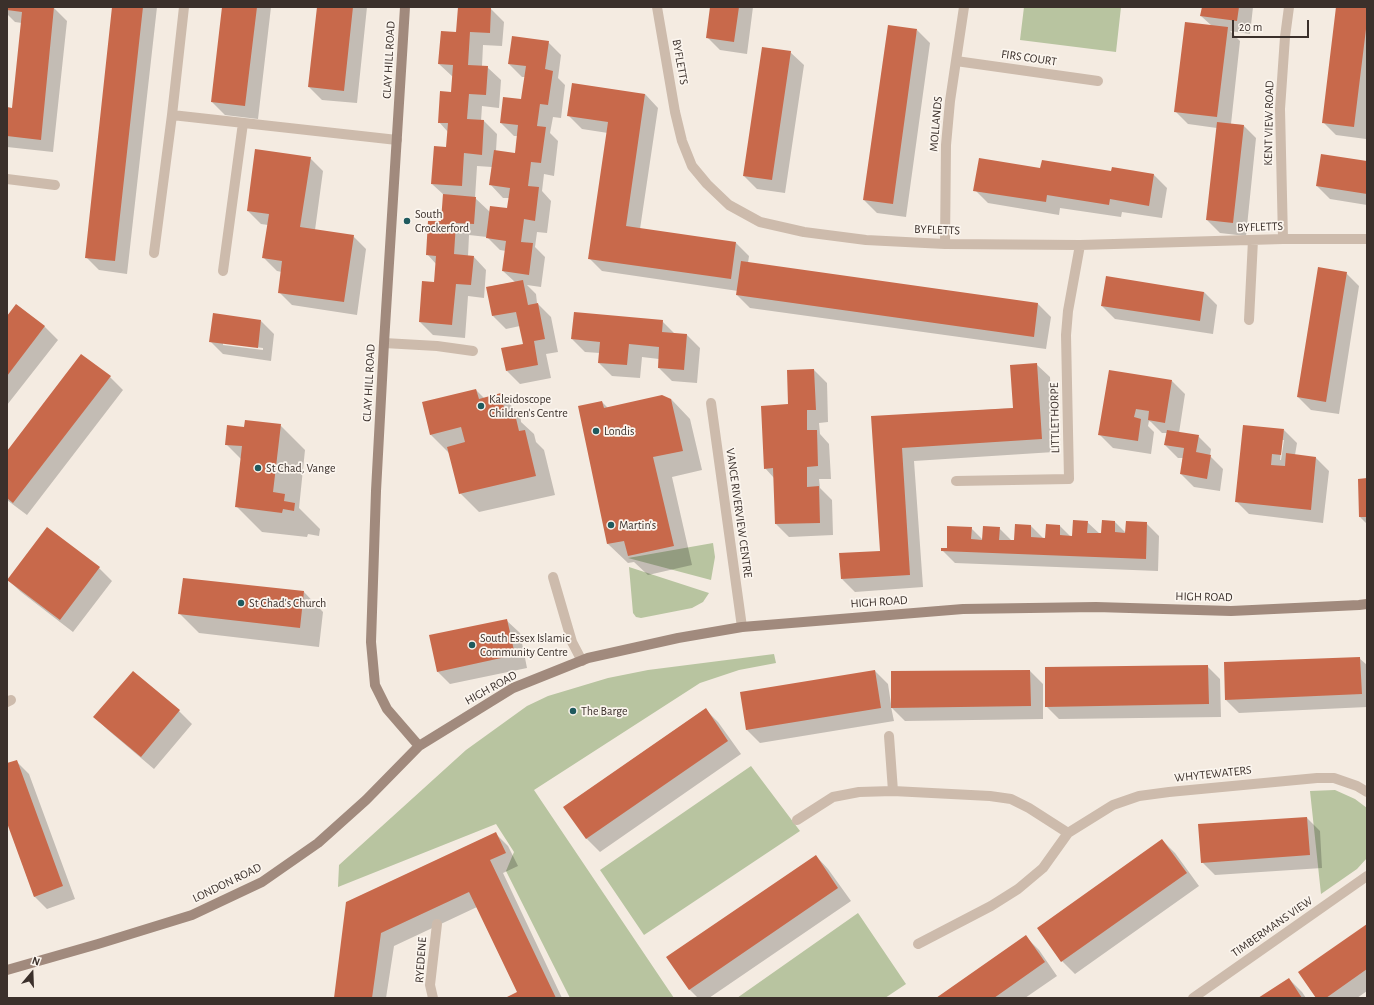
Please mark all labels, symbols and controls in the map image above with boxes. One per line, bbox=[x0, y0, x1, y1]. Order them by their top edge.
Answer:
scale bar bbox=[1234, 12, 1311, 38]
street label: CLAY HILL ROAD bbox=[380, 21, 398, 99]
text: 20 m bbox=[1239, 21, 1262, 33]
street label: BYFLETTS bbox=[669, 38, 691, 86]
street label: FIRS COURT bbox=[1000, 47, 1058, 69]
street label: KENT VIEW ROAD bbox=[1261, 80, 1277, 166]
street label: MOLLANDS bbox=[926, 96, 946, 152]
place label: South Crockerford bbox=[415, 207, 469, 235]
marker: South Crockerford bbox=[402, 216, 412, 226]
street label: BYFLETTS bbox=[1237, 219, 1283, 235]
street label: BYFLETTS bbox=[914, 222, 960, 238]
street label: CLAY HILL ROAD bbox=[360, 344, 378, 422]
street label: LITTLETHORPE bbox=[1047, 382, 1063, 454]
place label: Kaleidoscope Children's Centre bbox=[489, 392, 568, 420]
marker: Kaleidoscope Children's Centre bbox=[476, 401, 486, 411]
place label: Londis bbox=[604, 424, 634, 438]
marker: Londis bbox=[591, 426, 601, 436]
street label: VANCE RIVERVIEW CENTRE bbox=[723, 447, 755, 579]
place label: St Chad, Vange bbox=[266, 461, 336, 475]
marker: St Chad, Vange bbox=[253, 463, 263, 473]
place label: Martin's bbox=[619, 518, 656, 532]
marker: Martin's bbox=[606, 520, 616, 530]
street label: HIGH ROAD bbox=[1175, 589, 1233, 605]
street label: HIGH ROAD bbox=[850, 593, 908, 611]
place label: St Chad's Church bbox=[249, 596, 326, 610]
marker: St Chad's Church bbox=[236, 598, 246, 608]
place label: South Essex Islamic Community Centre bbox=[480, 631, 570, 659]
marker: South Essex Islamic Community Centre bbox=[467, 640, 477, 650]
street label: HIGH ROAD bbox=[462, 668, 520, 708]
place label: The Barge bbox=[581, 704, 628, 718]
marker: The Barge bbox=[568, 706, 578, 716]
street label: WHYTEWATERS bbox=[1174, 763, 1252, 785]
street label: LONDON ROAD bbox=[190, 860, 264, 906]
street label: TIMBERMANS VIEW bbox=[1228, 894, 1316, 960]
street label: RYEDENE bbox=[412, 937, 430, 983]
north arrow bbox=[12, 953, 52, 993]
text: N bbox=[31, 955, 41, 968]

